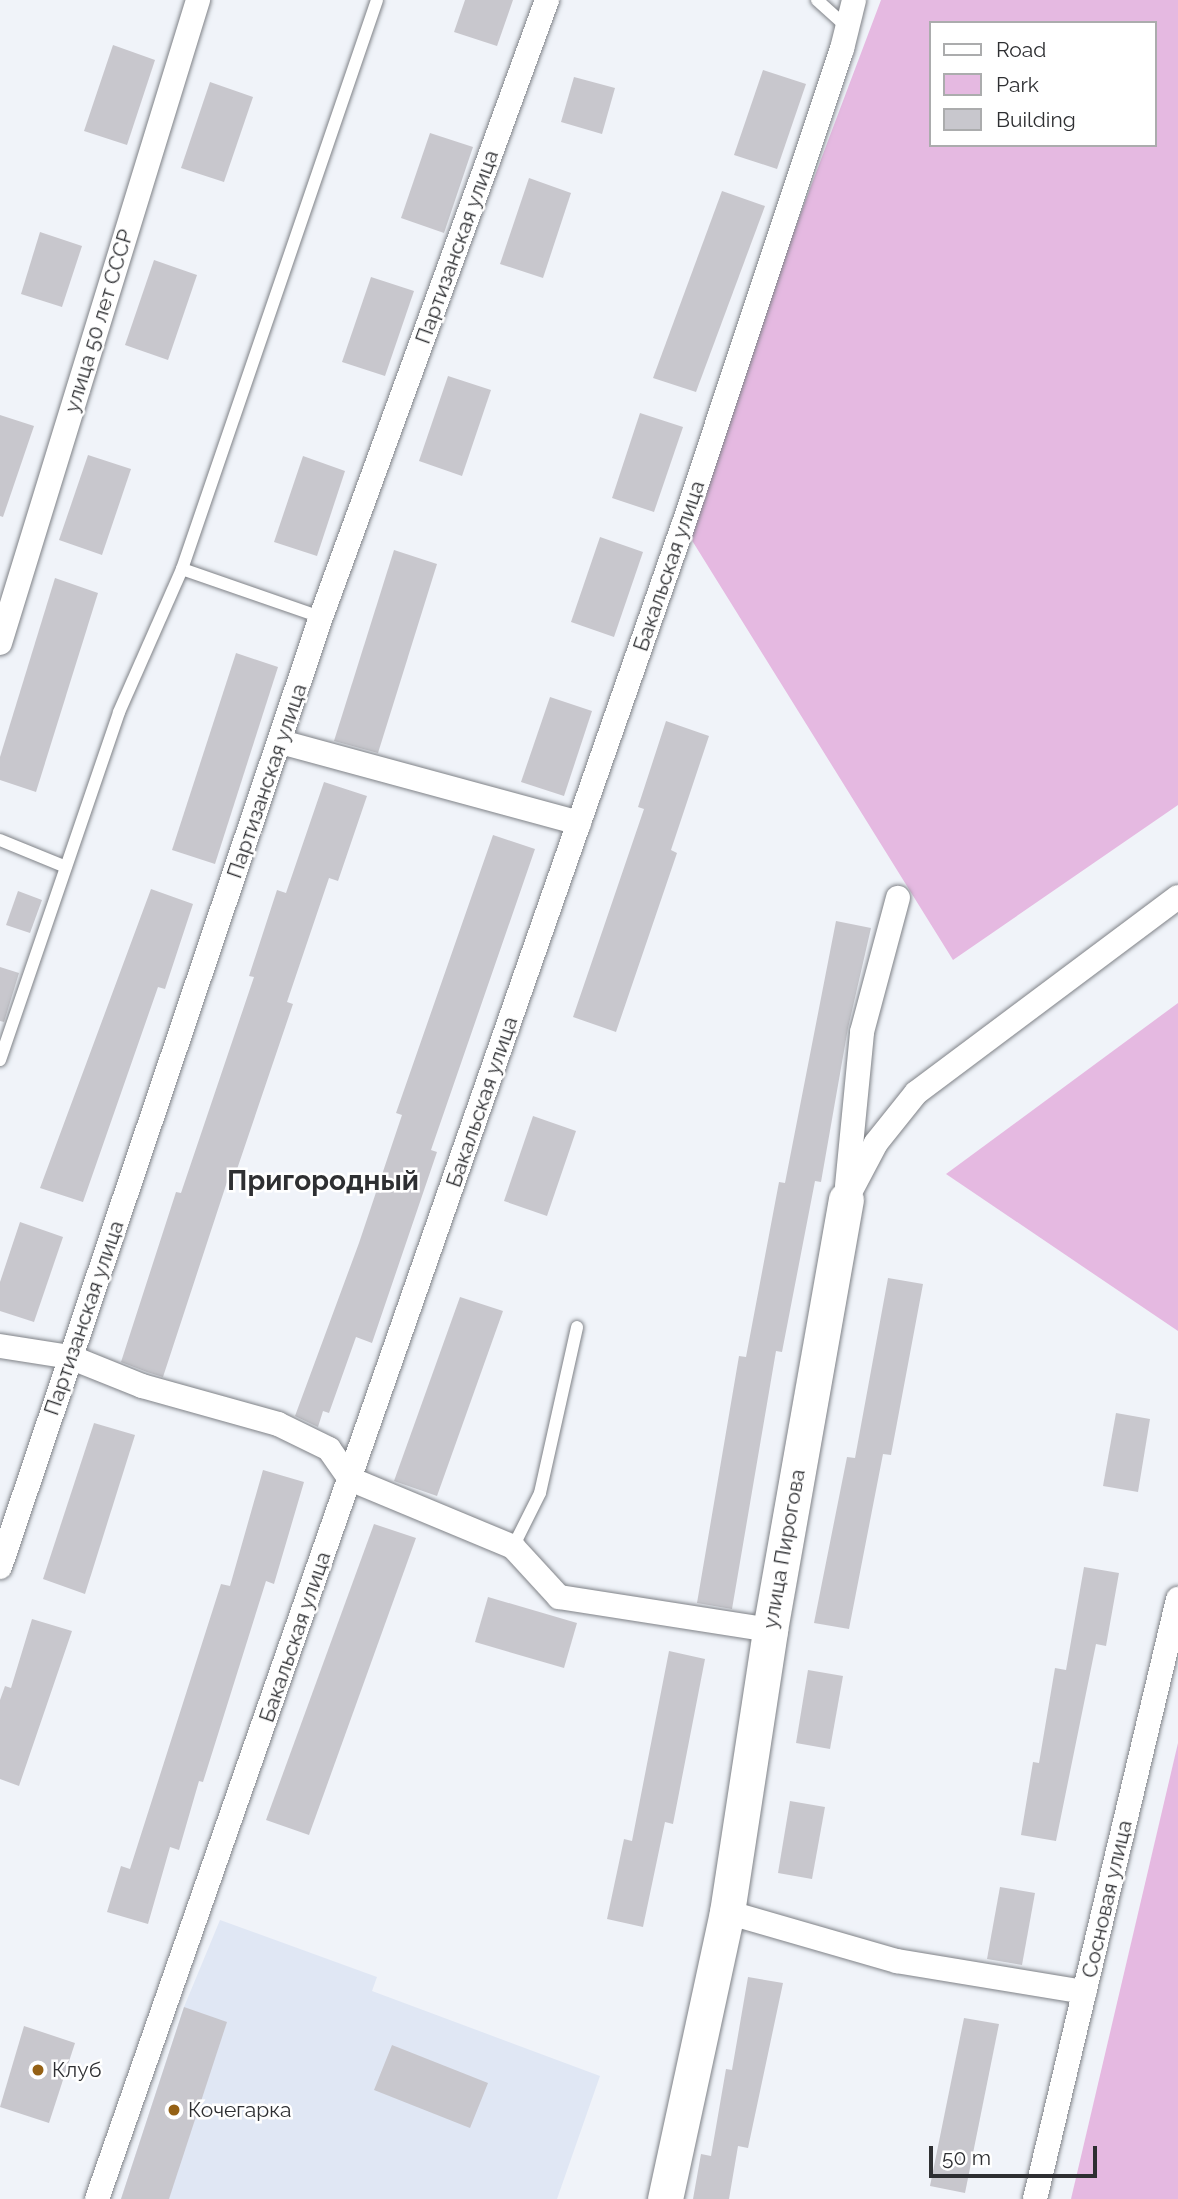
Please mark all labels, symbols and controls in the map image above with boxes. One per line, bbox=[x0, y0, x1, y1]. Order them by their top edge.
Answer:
legend bbox=[930, 21, 1157, 147]
text: Road bbox=[996, 37, 1046, 62]
text: Park bbox=[996, 72, 1039, 97]
text: Building bbox=[996, 107, 1076, 132]
street label: Партизанская улица bbox=[410, 147, 504, 347]
street label: улица 50 лет СССР bbox=[59, 226, 139, 416]
street label: Бакальская улица bbox=[628, 477, 710, 655]
street label: Партизанская улица bbox=[222, 680, 312, 882]
street label: Бакальская улица bbox=[441, 1013, 523, 1191]
district label: Пригородный bbox=[227, 1164, 419, 1198]
street label: Партизанская улица bbox=[39, 1217, 129, 1419]
street label: улица Пирогова bbox=[758, 1467, 810, 1631]
street label: Бакальская улица bbox=[254, 1548, 336, 1726]
street label: Сосновая улица bbox=[1077, 1817, 1137, 1981]
place label: Клуб bbox=[52, 2057, 101, 2083]
marker: Клуб bbox=[30, 2062, 46, 2078]
place label: Кочегарка bbox=[188, 2097, 292, 2123]
marker: Кочегарка bbox=[166, 2102, 182, 2118]
scale bar bbox=[933, 2132, 1101, 2176]
text: 50 m bbox=[942, 2145, 991, 2170]

